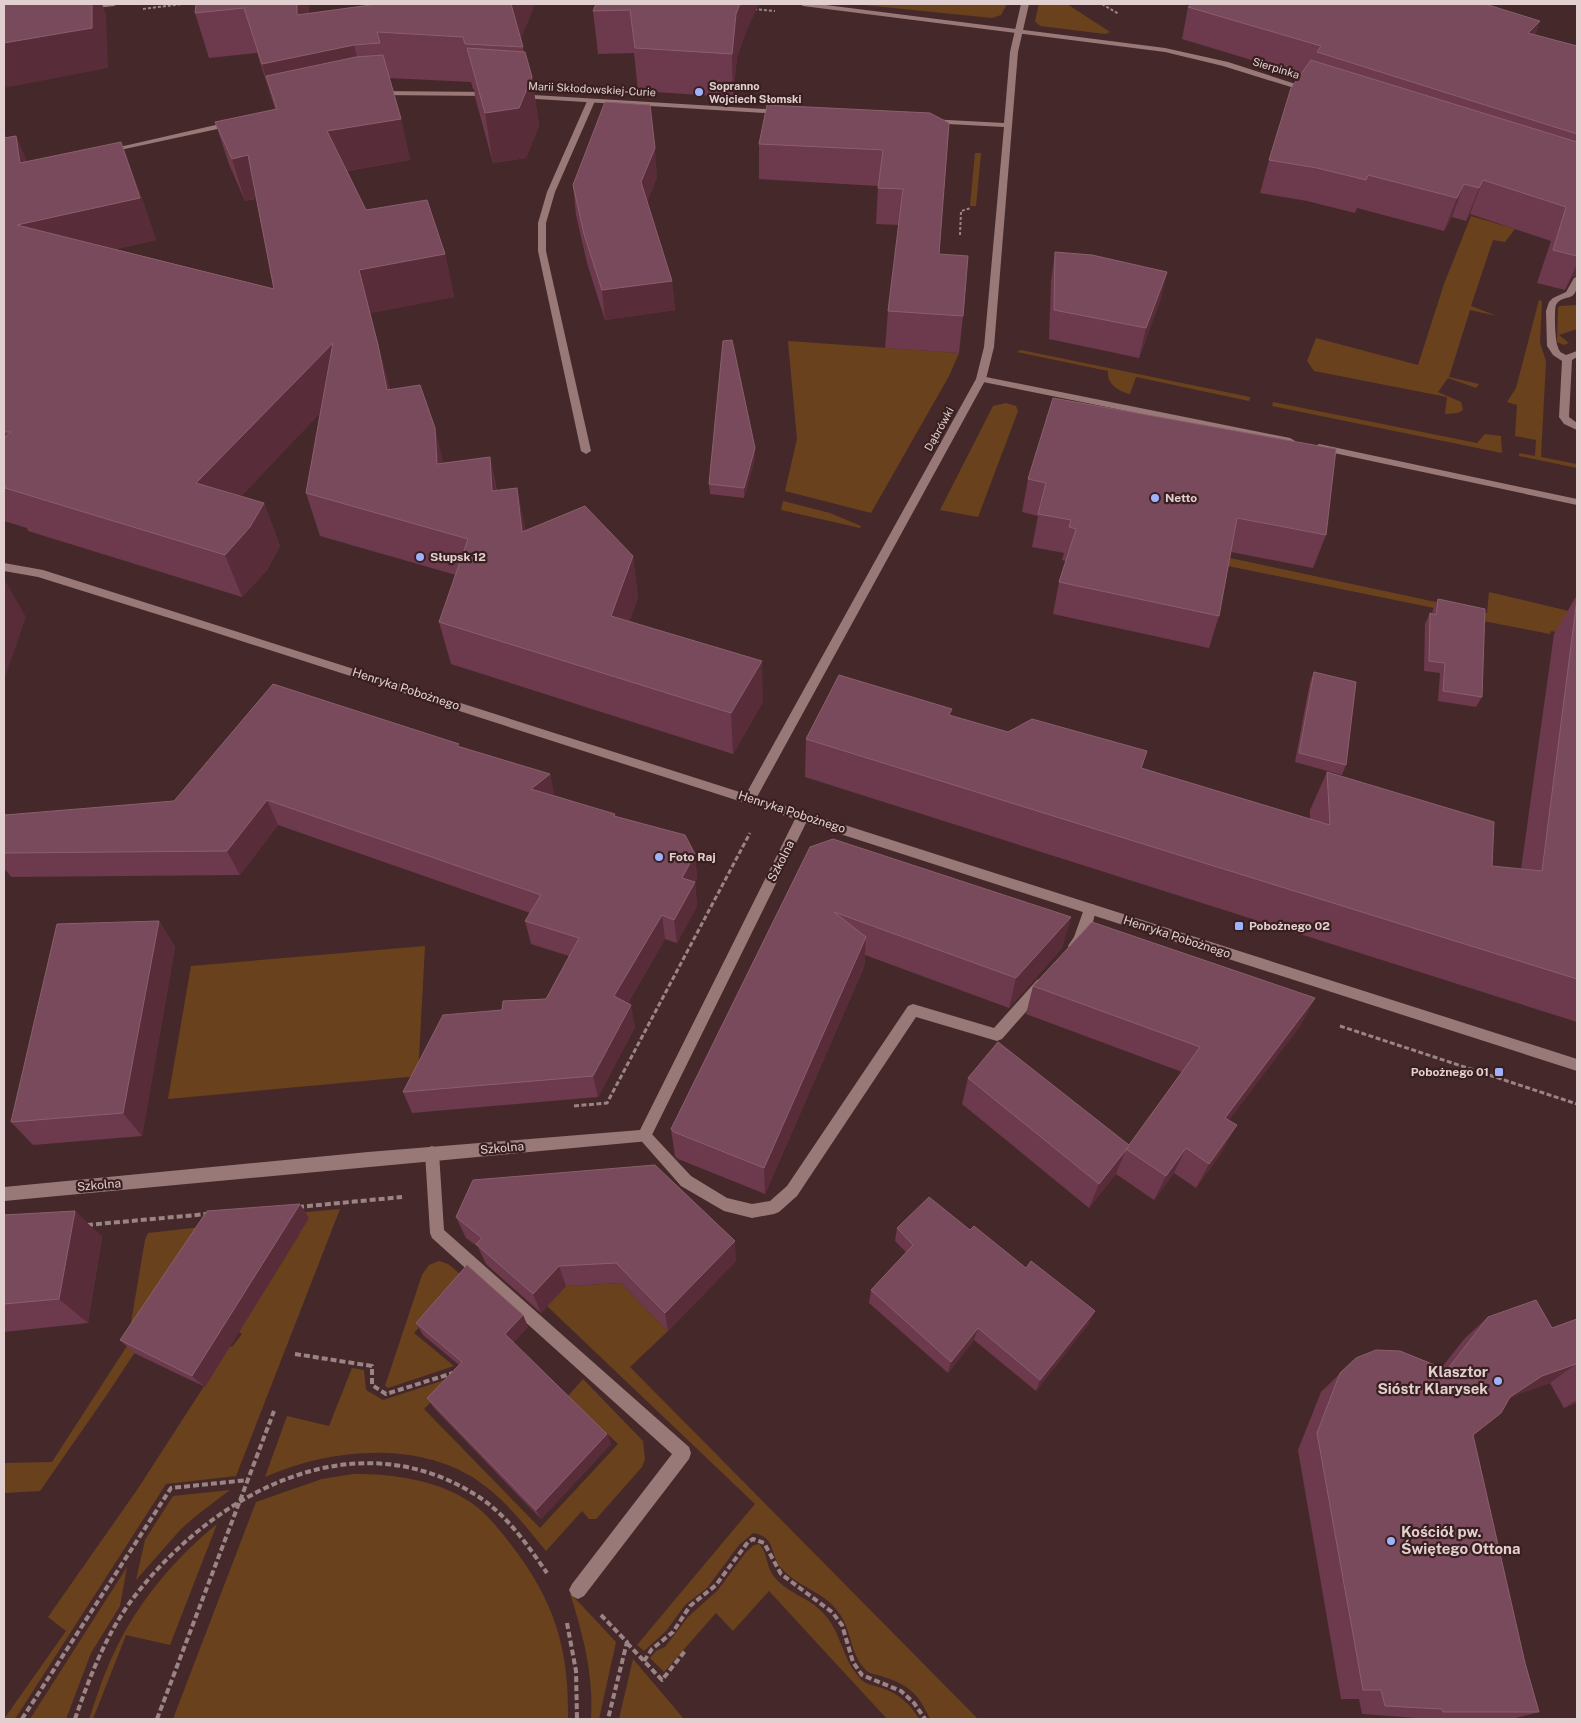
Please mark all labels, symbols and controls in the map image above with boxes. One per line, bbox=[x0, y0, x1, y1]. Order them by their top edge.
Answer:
street label: Sierpinka bbox=[1251, 55, 1301, 81]
street label: Marii Skłodowskiej-Curie bbox=[528, 80, 656, 98]
place label: Sopranno Wojciech Słomski bbox=[709, 80, 801, 105]
marker: Sopranno Wojciech Słomski bbox=[693, 86, 705, 98]
street label: Dąbrówki bbox=[922, 405, 956, 453]
place label: Netto bbox=[1165, 491, 1197, 505]
marker: Netto bbox=[1149, 492, 1161, 504]
place label: Słupsk 12 bbox=[430, 550, 486, 564]
marker: Słupsk 12 bbox=[414, 551, 426, 563]
street label: Henryka Pobożnego bbox=[351, 665, 462, 713]
street label: Henryka Pobożnego bbox=[737, 788, 848, 836]
street label: Szkolna bbox=[765, 838, 797, 884]
place label: Foto Raj bbox=[669, 850, 716, 864]
marker: Foto Raj bbox=[653, 851, 665, 863]
street label: Henryka Pobożnego bbox=[1122, 913, 1233, 961]
place label: Pobożnego 02 bbox=[1249, 919, 1330, 933]
marker: Pobożnego 02 bbox=[1233, 920, 1245, 932]
place label: Pobożnego 01 bbox=[1411, 1065, 1489, 1079]
marker: Pobożnego 01 bbox=[1493, 1066, 1505, 1078]
street label: Szkolna bbox=[479, 1139, 525, 1157]
street label: Szkolna bbox=[76, 1176, 122, 1194]
place label: Klasztor Sióstr Klarysek bbox=[1377, 1363, 1488, 1397]
marker: Klasztor Sióstr Klarysek bbox=[1492, 1375, 1504, 1387]
place label: Kościół pw. Świętego Ottona bbox=[1401, 1523, 1520, 1557]
marker: Kościół pw. Świętego Ottona bbox=[1385, 1535, 1397, 1547]

